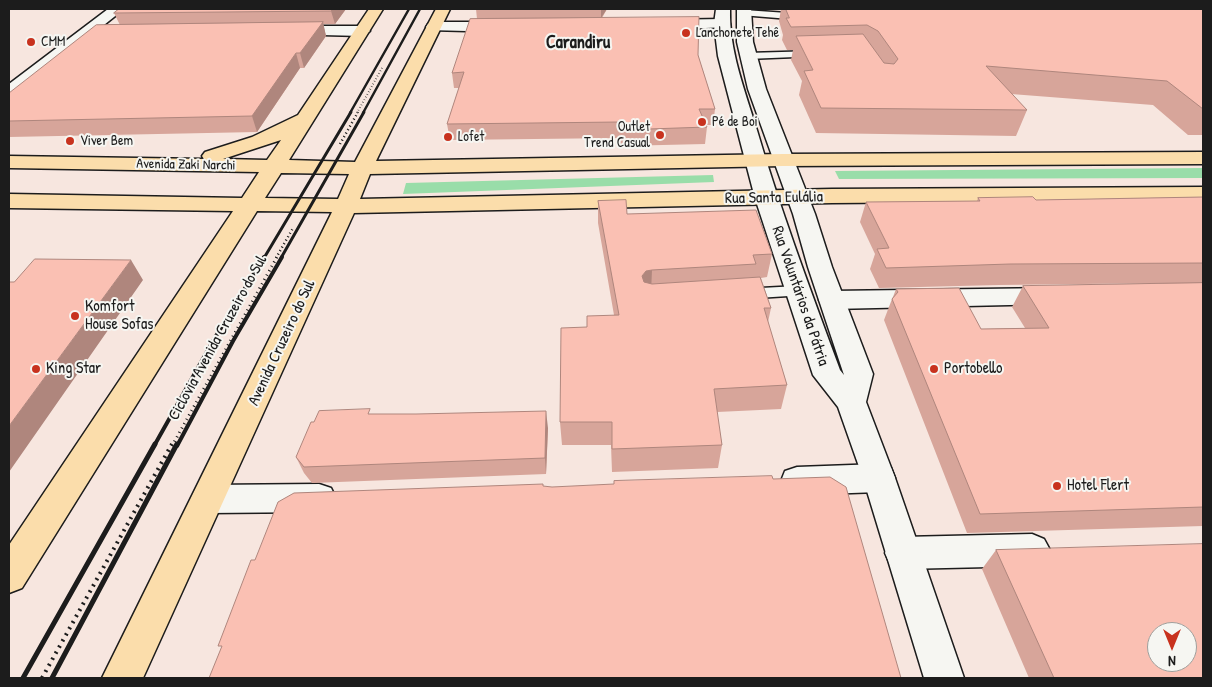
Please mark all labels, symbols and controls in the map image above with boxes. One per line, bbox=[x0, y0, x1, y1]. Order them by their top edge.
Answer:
place label: Lanchonete Tehê bbox=[696, 25, 779, 41]
marker: Lanchonete Tehê bbox=[680, 27, 692, 39]
district label: Carandiru bbox=[546, 32, 610, 54]
place label: CMM bbox=[41, 34, 65, 50]
marker: CMM bbox=[25, 36, 37, 48]
place label: Pé de Boi bbox=[712, 114, 758, 130]
marker: Pé de Boi bbox=[696, 116, 708, 128]
place label: Outlet Trend Casual bbox=[584, 119, 650, 152]
place label: Lofet bbox=[458, 129, 484, 145]
marker: Outlet Trend Casual bbox=[654, 129, 666, 141]
marker: Lofet bbox=[442, 131, 454, 143]
place label: Viver Bem bbox=[80, 133, 133, 149]
marker: Viver Bem bbox=[64, 135, 76, 147]
street label: Avenida Zaki Narchi bbox=[136, 156, 236, 174]
street label: Rua Santa Eulália bbox=[725, 188, 823, 208]
street label: Rua Voluntários da Pátria bbox=[767, 224, 833, 368]
street label: Ciclovia Avenida Cruzeiro do Sul bbox=[165, 252, 271, 424]
street label: Avenida Cruzeiro do Sul bbox=[244, 277, 320, 409]
place label: Komfort House Sofas bbox=[85, 297, 154, 335]
marker: Komfort House Sofas bbox=[69, 310, 81, 322]
place label: King Star bbox=[46, 359, 101, 379]
place label: Portobello bbox=[944, 359, 1003, 379]
marker: King Star bbox=[30, 363, 42, 375]
marker: Portobello bbox=[928, 363, 940, 375]
place label: Hotel Flert bbox=[1067, 476, 1129, 496]
marker: Hotel Flert bbox=[1051, 480, 1063, 492]
north arrow bbox=[1147, 622, 1197, 672]
text: N bbox=[1168, 652, 1176, 671]

